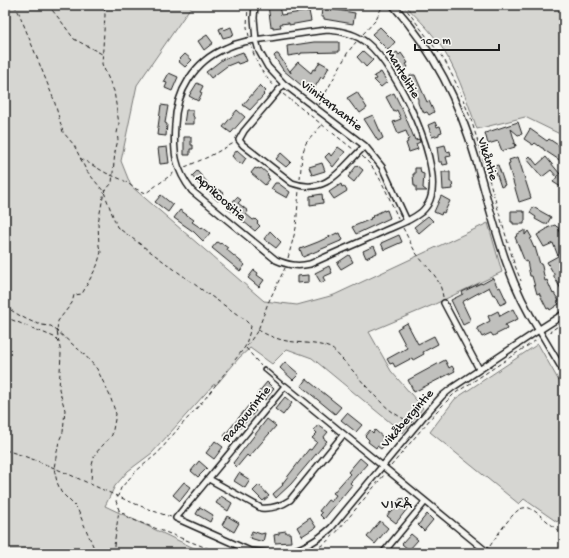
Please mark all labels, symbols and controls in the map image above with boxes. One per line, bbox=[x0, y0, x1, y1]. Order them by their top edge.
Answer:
scale bar bbox=[415, 26, 499, 52]
text: 100 m bbox=[420, 35, 451, 49]
street label: Mantelitie bbox=[381, 47, 423, 102]
street label: Viinitarhantie bbox=[296, 77, 365, 135]
street label: Vikåntie bbox=[473, 135, 501, 183]
street label: Aprikoositie bbox=[191, 171, 249, 225]
street label: Paapuurintie bbox=[219, 383, 275, 447]
street label: Vikåbergintie bbox=[378, 387, 438, 452]
district label: VIKÅ bbox=[380, 497, 413, 514]

